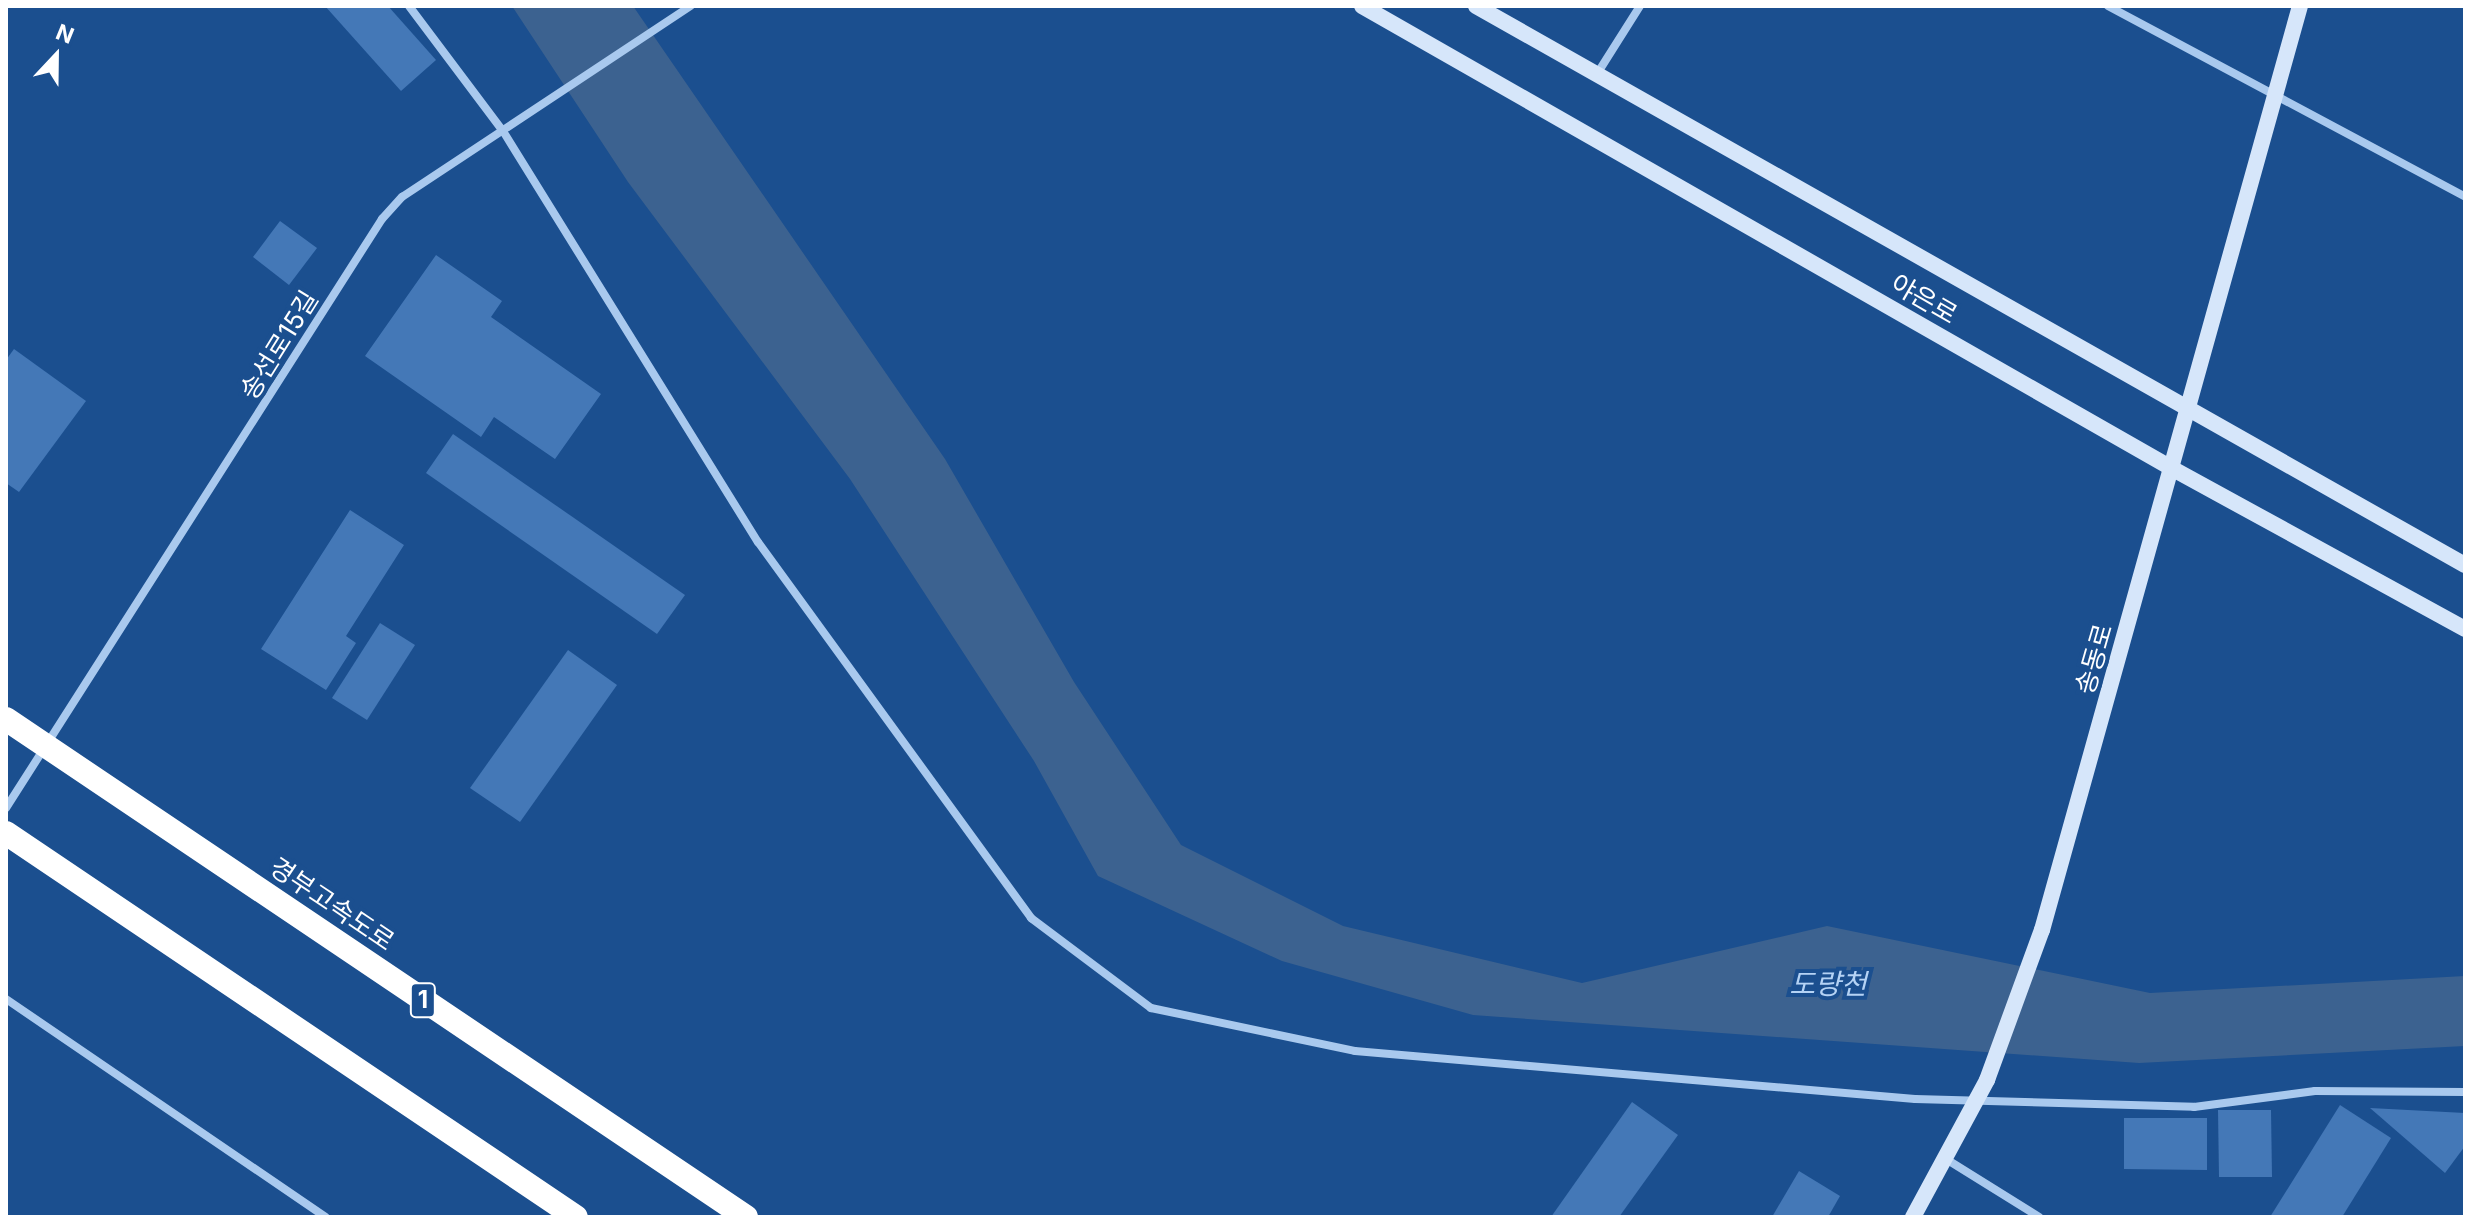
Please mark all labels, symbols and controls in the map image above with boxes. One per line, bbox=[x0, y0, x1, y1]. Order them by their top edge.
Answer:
north arrow bbox=[16, 16, 96, 96]
text: N bbox=[52, 19, 78, 49]
street label: 야은로 bbox=[1885, 268, 1963, 330]
street label: 송선로15길 bbox=[233, 285, 325, 405]
street label: 송동로 bbox=[2069, 620, 2119, 698]
street label: 경부고속도로 bbox=[264, 851, 400, 957]
water label: 도량천 bbox=[1789, 967, 1867, 1001]
road number: 1 bbox=[409, 980, 437, 1020]

